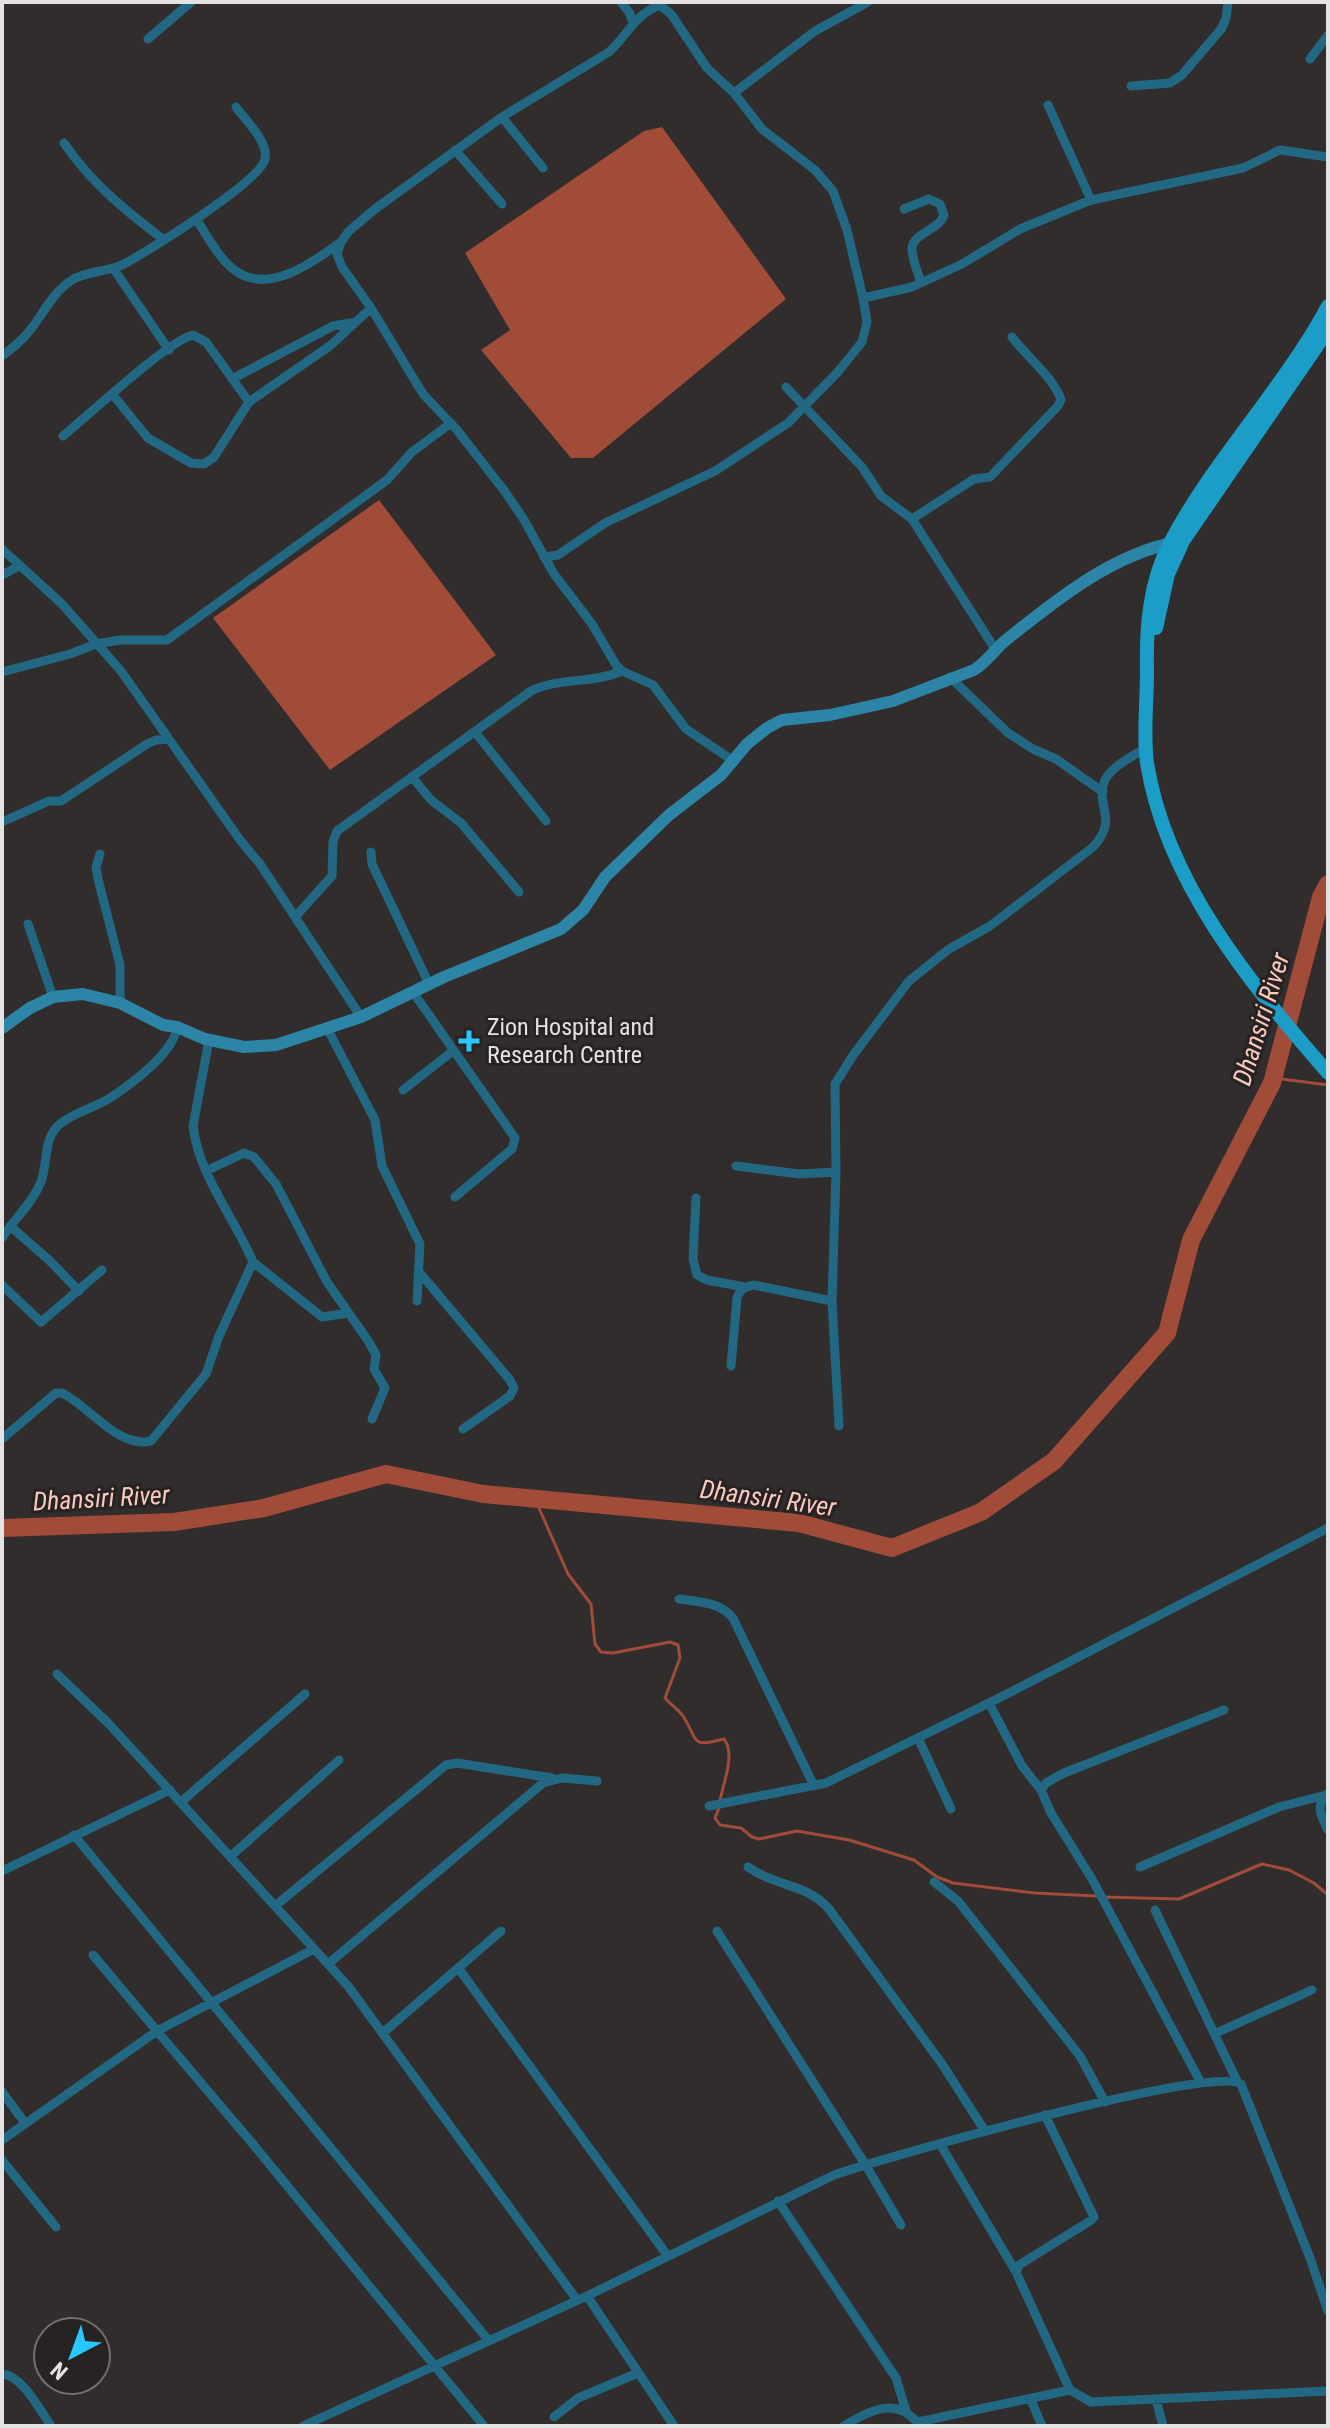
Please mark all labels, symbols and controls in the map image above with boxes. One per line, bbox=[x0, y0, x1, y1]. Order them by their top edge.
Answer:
water label: Dhansiri River bbox=[1227, 948, 1296, 1089]
place label: Zion Hospital and Research Centre bbox=[487, 1013, 654, 1069]
marker: Zion Hospital and Research Centre bbox=[458, 1030, 480, 1052]
water label: Dhansiri River bbox=[698, 1474, 839, 1523]
water label: Dhansiri River bbox=[32, 1479, 171, 1517]
north arrow bbox=[32, 2316, 112, 2396]
text: N bbox=[46, 2357, 72, 2385]

